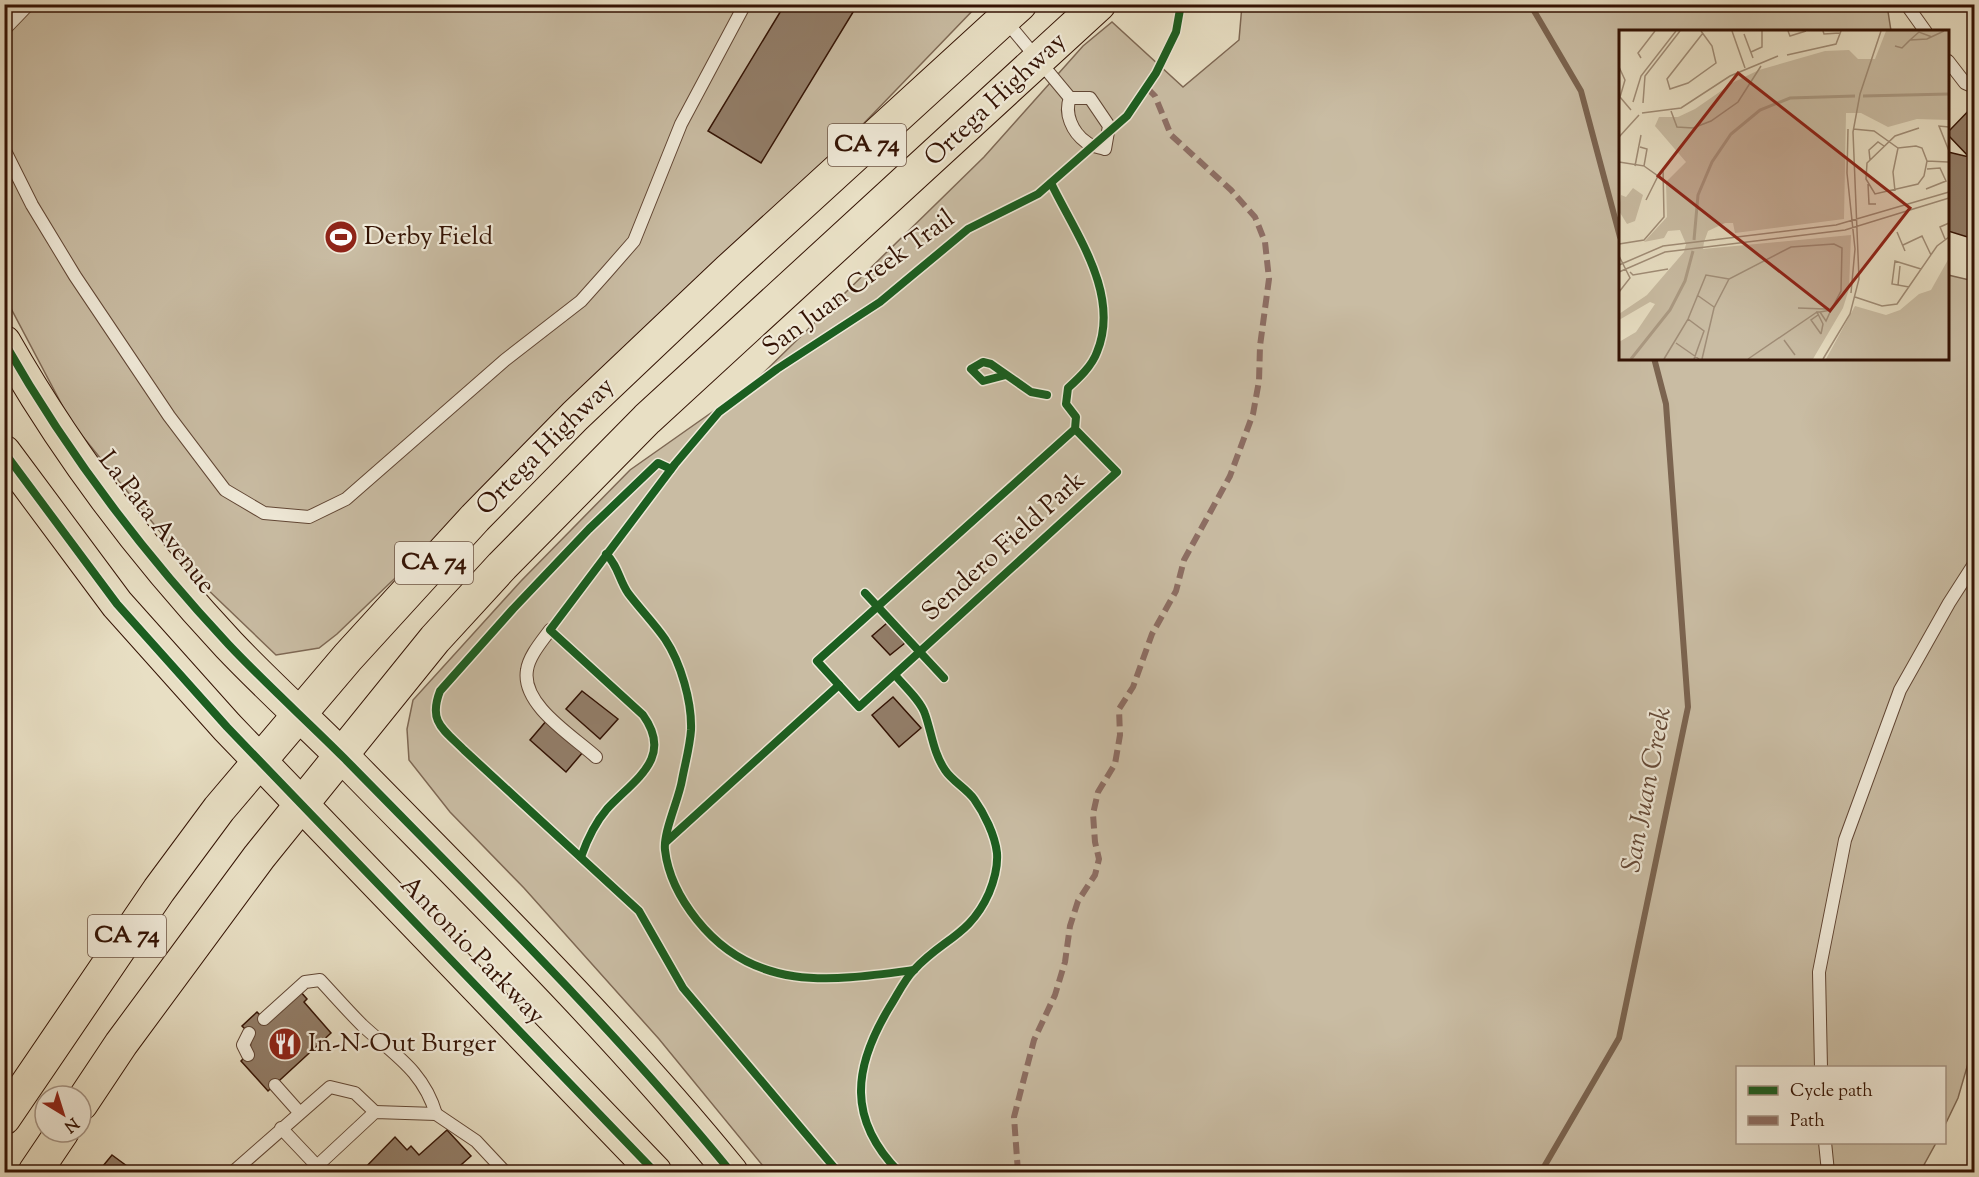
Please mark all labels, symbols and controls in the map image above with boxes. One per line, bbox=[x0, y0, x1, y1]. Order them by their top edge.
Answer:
street label: Ortega Highway bbox=[917, 24, 1075, 176]
inset map bbox=[1619, 30, 1949, 360]
road number: CA 74 bbox=[828, 124, 906, 166]
street label: San Juan Creek Trail bbox=[755, 201, 963, 367]
sports icon: Derby Field bbox=[323, 219, 359, 255]
place label: Derby Field bbox=[364, 219, 493, 256]
street label: Ortega Highway bbox=[468, 369, 624, 525]
street label: La Pata Avenue bbox=[88, 444, 224, 602]
street label: Sendero Field Park bbox=[914, 463, 1094, 631]
road number: CA 74 bbox=[395, 542, 473, 584]
water label: San Juan Creek bbox=[1613, 704, 1683, 876]
street label: Antonio Parkway bbox=[391, 868, 553, 1034]
road number: CA 74 bbox=[88, 915, 166, 957]
restaurant icon: In-N-Out Burger bbox=[267, 1026, 303, 1062]
place label: In-N-Out Burger bbox=[308, 1026, 497, 1063]
legend bbox=[1736, 1066, 1946, 1144]
text: Cycle path bbox=[1790, 1079, 1873, 1105]
north arrow bbox=[33, 1084, 93, 1144]
text: Path bbox=[1790, 1109, 1825, 1135]
text: N bbox=[58, 1111, 83, 1137]

